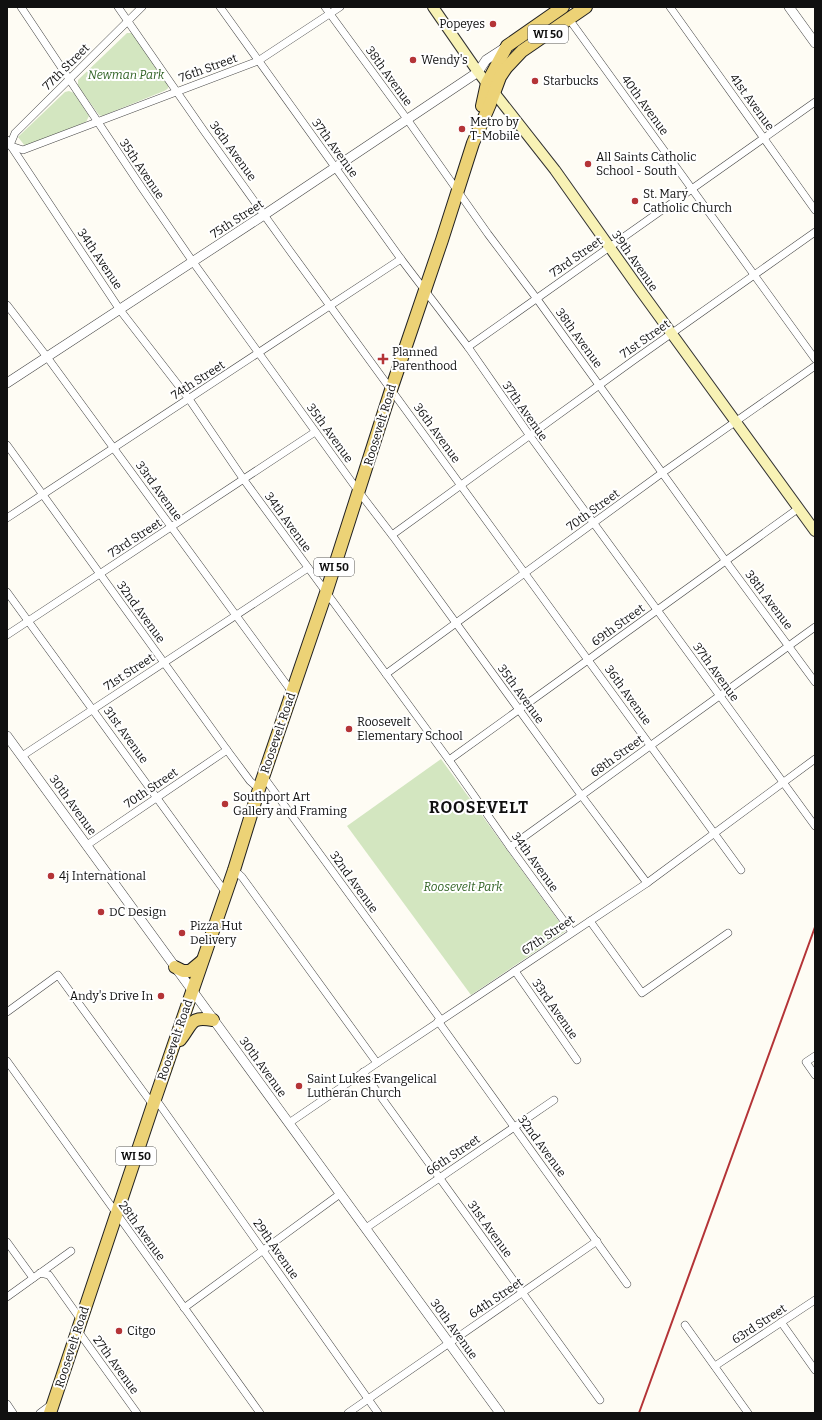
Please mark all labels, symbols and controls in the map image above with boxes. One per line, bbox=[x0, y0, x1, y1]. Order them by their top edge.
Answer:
place label: Popeyes bbox=[439, 17, 485, 31]
marker: Popeyes bbox=[488, 19, 498, 29]
road number: WI 50 bbox=[528, 25, 568, 43]
street label: 77th Street bbox=[40, 40, 93, 93]
street label: 38th Avenue bbox=[363, 43, 415, 109]
street label: 76th Street bbox=[177, 51, 240, 85]
place label: Wendy's bbox=[421, 53, 468, 67]
marker: Wendy's bbox=[408, 55, 418, 65]
park label: Newman Park bbox=[88, 68, 165, 82]
street label: 41st Avenue bbox=[727, 71, 777, 133]
street label: 40th Avenue bbox=[618, 72, 672, 138]
place label: Starbucks bbox=[543, 74, 599, 88]
marker: Starbucks bbox=[530, 76, 540, 86]
place label: Metro by T-Mobile bbox=[470, 115, 520, 143]
street label: 37th Avenue bbox=[309, 116, 361, 180]
street label: 36th Avenue bbox=[207, 119, 259, 183]
marker: Metro by T-Mobile bbox=[457, 124, 467, 134]
street label: 35th Avenue bbox=[117, 136, 167, 202]
place label: All Saints Catholic School - South bbox=[596, 150, 697, 178]
marker: All Saints Catholic School - South bbox=[583, 159, 593, 169]
place label: St. Mary Catholic Church bbox=[643, 187, 732, 215]
street label: 75th Street bbox=[208, 196, 267, 241]
marker: St. Mary Catholic Church bbox=[630, 196, 640, 206]
street label: 34th Avenue bbox=[75, 226, 125, 292]
street label: 39th Avenue bbox=[609, 228, 661, 294]
street label: 73rd Street bbox=[547, 233, 605, 280]
street label: 38th Avenue bbox=[553, 305, 605, 371]
street label: 71st Street bbox=[617, 316, 673, 361]
place label: Planned Parenthood bbox=[392, 345, 457, 373]
marker: Planned Parenthood bbox=[377, 353, 389, 365]
street label: 74th Street bbox=[169, 357, 228, 402]
street label: 37th Avenue bbox=[499, 379, 551, 443]
street label: Roosevelt Road bbox=[361, 383, 399, 467]
street label: 35th Avenue bbox=[304, 401, 356, 465]
street label: 36th Avenue bbox=[411, 401, 463, 465]
street label: 33rd Avenue bbox=[133, 459, 185, 523]
street label: 70th Street bbox=[564, 486, 623, 534]
street label: 34th Avenue bbox=[262, 490, 314, 554]
street label: 73rd Street bbox=[106, 515, 165, 560]
road number: WI 50 bbox=[314, 558, 354, 576]
street label: 38th Avenue bbox=[742, 568, 796, 632]
street label: 32nd Avenue bbox=[114, 578, 168, 646]
street label: 69th Street bbox=[589, 601, 648, 649]
street label: 37th Avenue bbox=[690, 640, 742, 704]
street label: 71st Street bbox=[101, 650, 157, 693]
street label: 35th Avenue bbox=[495, 662, 547, 726]
street label: 36th Avenue bbox=[602, 663, 654, 727]
street label: Roosevelt Road bbox=[258, 691, 298, 775]
street label: 31st Avenue bbox=[101, 704, 151, 766]
place label: Roosevelt Elementary School bbox=[357, 715, 463, 743]
marker: Roosevelt Elementary School bbox=[344, 724, 354, 734]
street label: 68th Street bbox=[588, 732, 647, 780]
street label: 70th Street bbox=[122, 765, 181, 811]
street label: 30th Avenue bbox=[47, 772, 99, 838]
place label: Southport Art Gallery and Framing bbox=[233, 790, 347, 818]
district label: ROOSEVELT bbox=[429, 798, 529, 817]
marker: Southport Art Gallery and Framing bbox=[220, 799, 230, 809]
street label: 34th Avenue bbox=[509, 830, 561, 894]
street label: 32nd Avenue bbox=[327, 848, 381, 916]
place label: 4j International bbox=[59, 869, 147, 883]
marker: 4j International bbox=[46, 871, 56, 881]
park label: Roosevelt Park bbox=[423, 880, 503, 894]
place label: DC Design bbox=[109, 905, 167, 919]
marker: DC Design bbox=[96, 907, 106, 917]
street label: 67th Street bbox=[519, 912, 578, 958]
place label: Pizza Hut Delivery bbox=[190, 919, 243, 947]
marker: Pizza Hut Delivery bbox=[177, 928, 187, 938]
street label: 33rd Avenue bbox=[529, 976, 581, 1042]
place label: Andy's Drive In bbox=[70, 989, 153, 1003]
marker: Andy's Drive In bbox=[156, 991, 166, 1001]
street label: Roosevelt Road bbox=[155, 998, 195, 1082]
street label: 30th Avenue bbox=[237, 1034, 289, 1100]
place label: Saint Lukes Evangelical Lutheran Church bbox=[307, 1072, 437, 1100]
marker: Saint Lukes Evangelical Lutheran Church bbox=[294, 1081, 304, 1091]
street label: 32nd Avenue bbox=[515, 1112, 569, 1180]
street label: 66th Street bbox=[423, 1131, 483, 1178]
road number: WI 50 bbox=[116, 1147, 156, 1165]
street label: 31st Avenue bbox=[465, 1198, 515, 1260]
street label: 28th Avenue bbox=[116, 1199, 168, 1263]
street label: 29th Avenue bbox=[250, 1216, 302, 1282]
street label: 64th Street bbox=[466, 1274, 526, 1321]
street label: 30th Avenue bbox=[428, 1296, 480, 1362]
street label: 63rd Street bbox=[729, 1301, 789, 1347]
street label: Roosevelt Road bbox=[52, 1305, 92, 1389]
place label: Citgo bbox=[127, 1324, 156, 1338]
marker: Citgo bbox=[114, 1326, 124, 1336]
street label: 27th Avenue bbox=[90, 1333, 142, 1397]

